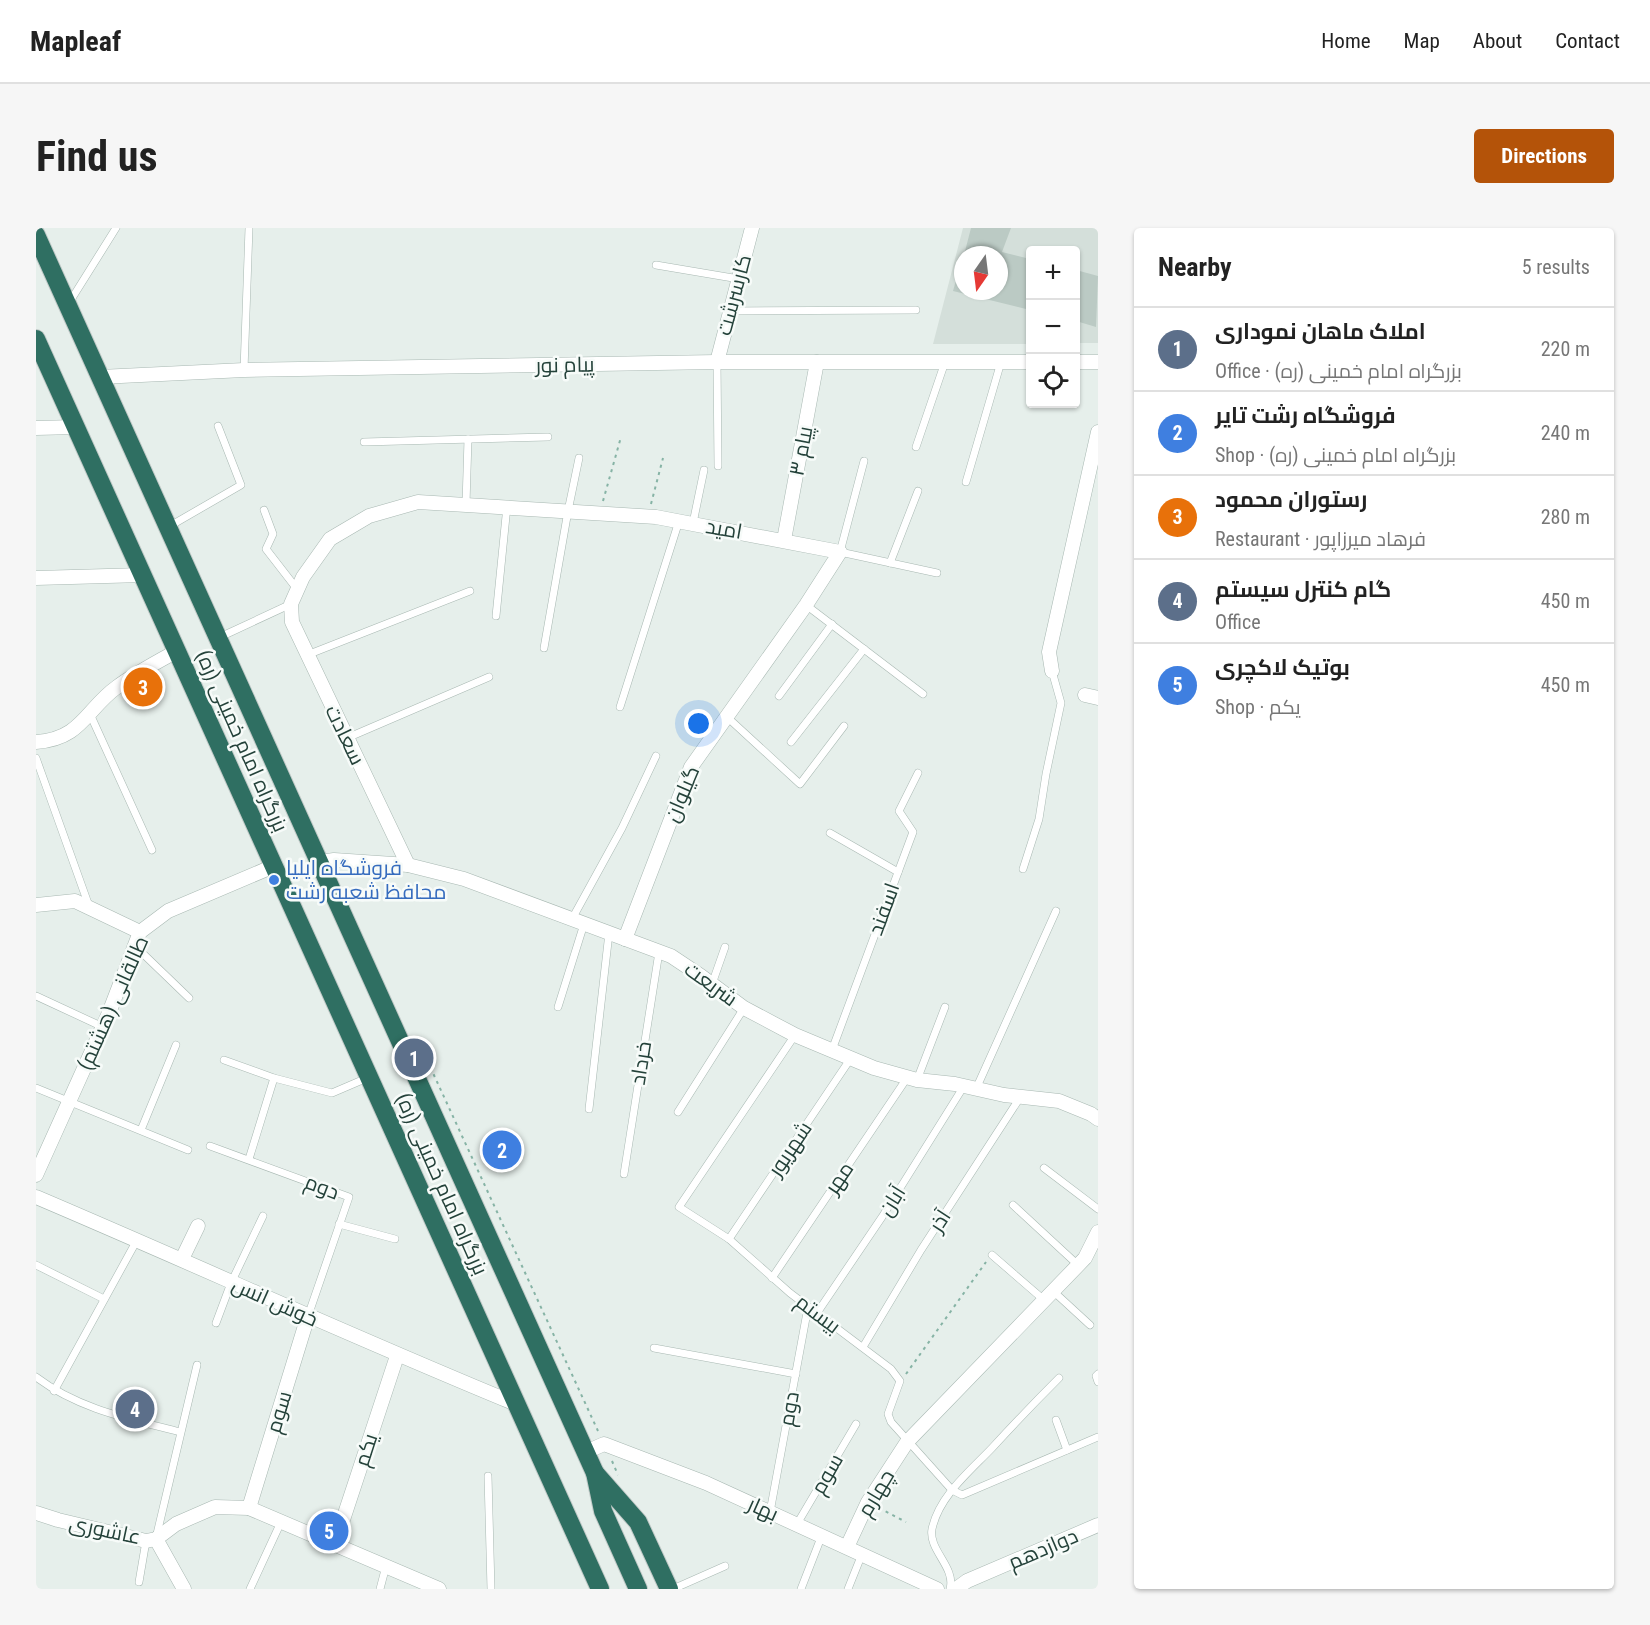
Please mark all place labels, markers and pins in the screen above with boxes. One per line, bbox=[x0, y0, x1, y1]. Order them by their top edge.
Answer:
pin: 3 bbox=[124, 664, 162, 710]
place label: فروشگاه ایلیا محافظ شعبه رشت bbox=[286, 856, 447, 904]
marker: فروشگاه ایلیا محافظ شعبه رشت bbox=[267, 873, 281, 887]
pin: 1 bbox=[394, 1036, 434, 1080]
pin: 2 bbox=[482, 1128, 522, 1172]
pin: 4 bbox=[116, 1386, 154, 1432]
pin: 5 bbox=[310, 1508, 348, 1554]

